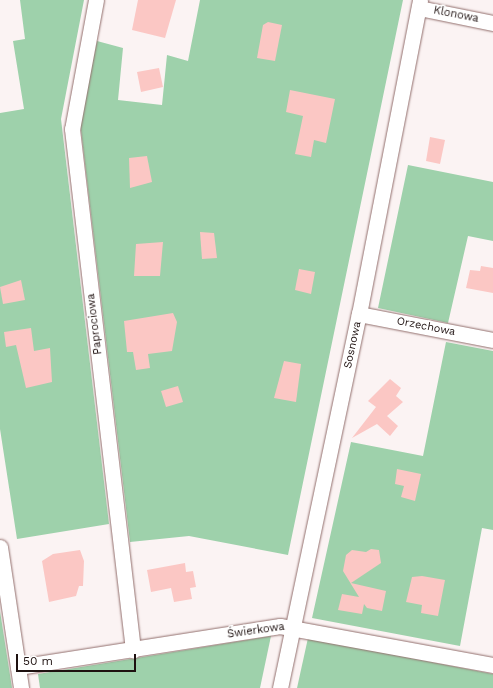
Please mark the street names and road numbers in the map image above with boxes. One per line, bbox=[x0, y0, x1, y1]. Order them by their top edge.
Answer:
street label: Klonowa bbox=[432, 4, 480, 26]
street label: Paprociowa bbox=[85, 293, 105, 355]
street label: Orzechowa bbox=[396, 315, 456, 339]
street label: Sosnowa bbox=[342, 320, 364, 370]
street label: Świerkowa bbox=[226, 620, 286, 642]

